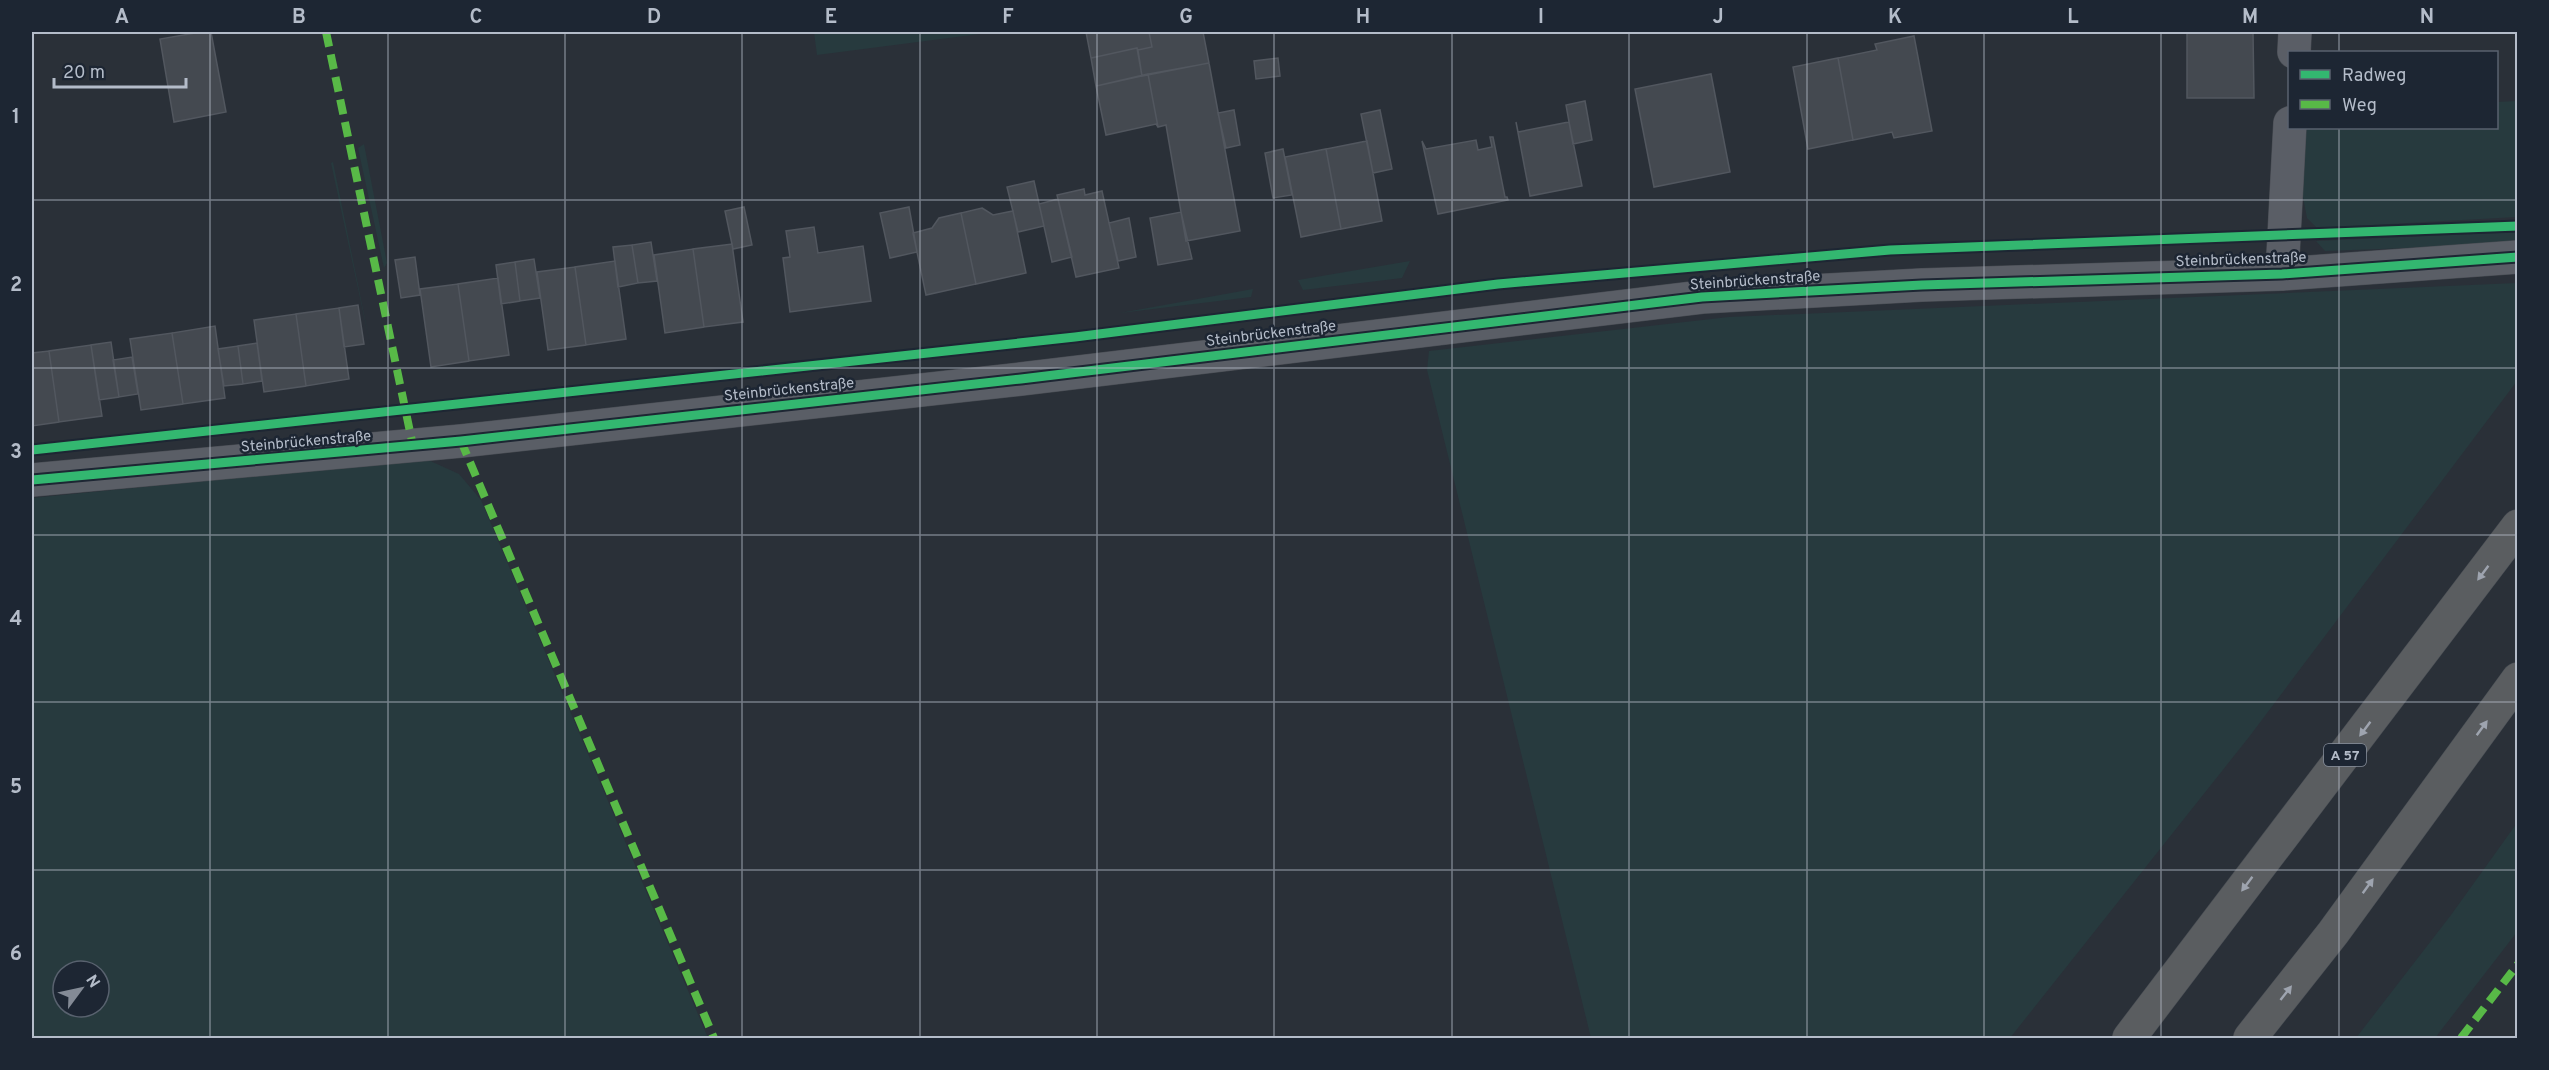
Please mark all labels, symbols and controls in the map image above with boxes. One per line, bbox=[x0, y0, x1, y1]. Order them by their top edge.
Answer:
text: A bbox=[115, 5, 129, 31]
text: B bbox=[292, 5, 306, 31]
text: C bbox=[470, 5, 482, 31]
text: D bbox=[647, 5, 661, 31]
text: E bbox=[825, 5, 837, 31]
text: F bbox=[1002, 5, 1014, 31]
text: G bbox=[1179, 5, 1193, 31]
text: H bbox=[1356, 5, 1370, 31]
text: I bbox=[1538, 5, 1544, 31]
text: J bbox=[1712, 5, 1724, 31]
text: K bbox=[1888, 5, 1902, 31]
text: L bbox=[2067, 5, 2079, 31]
text: M bbox=[2242, 5, 2258, 31]
text: N bbox=[2420, 5, 2434, 31]
scale bar bbox=[54, 51, 186, 89]
legend bbox=[2288, 51, 2498, 129]
text: 20 m bbox=[63, 62, 105, 85]
text: Radweg bbox=[2342, 65, 2406, 88]
text: Weg bbox=[2342, 95, 2377, 118]
text: 1 bbox=[12, 105, 20, 131]
street label: Steinbrückenstraße bbox=[2175, 249, 2307, 272]
street label: Steinbrückenstraße bbox=[1689, 267, 1821, 296]
text: 2 bbox=[10, 273, 22, 299]
street label: Steinbrückenstraße bbox=[1205, 317, 1337, 352]
street label: Steinbrückenstraße bbox=[723, 374, 855, 407]
street label: Steinbrückenstraße bbox=[240, 427, 372, 458]
text: 3 bbox=[10, 440, 22, 466]
one-way arrow bbox=[2477, 565, 2489, 581]
text: 4 bbox=[10, 607, 22, 633]
one-way arrow bbox=[2359, 720, 2371, 736]
one-way arrow bbox=[2476, 721, 2488, 737]
road number: A 57 bbox=[2324, 744, 2366, 766]
text: 5 bbox=[10, 775, 22, 801]
one-way arrow bbox=[2241, 876, 2253, 891]
one-way arrow bbox=[2362, 879, 2374, 895]
text: 6 bbox=[10, 942, 22, 968]
north arrow bbox=[51, 959, 111, 1019]
text: N bbox=[80, 972, 103, 992]
one-way arrow bbox=[2280, 985, 2292, 1000]

